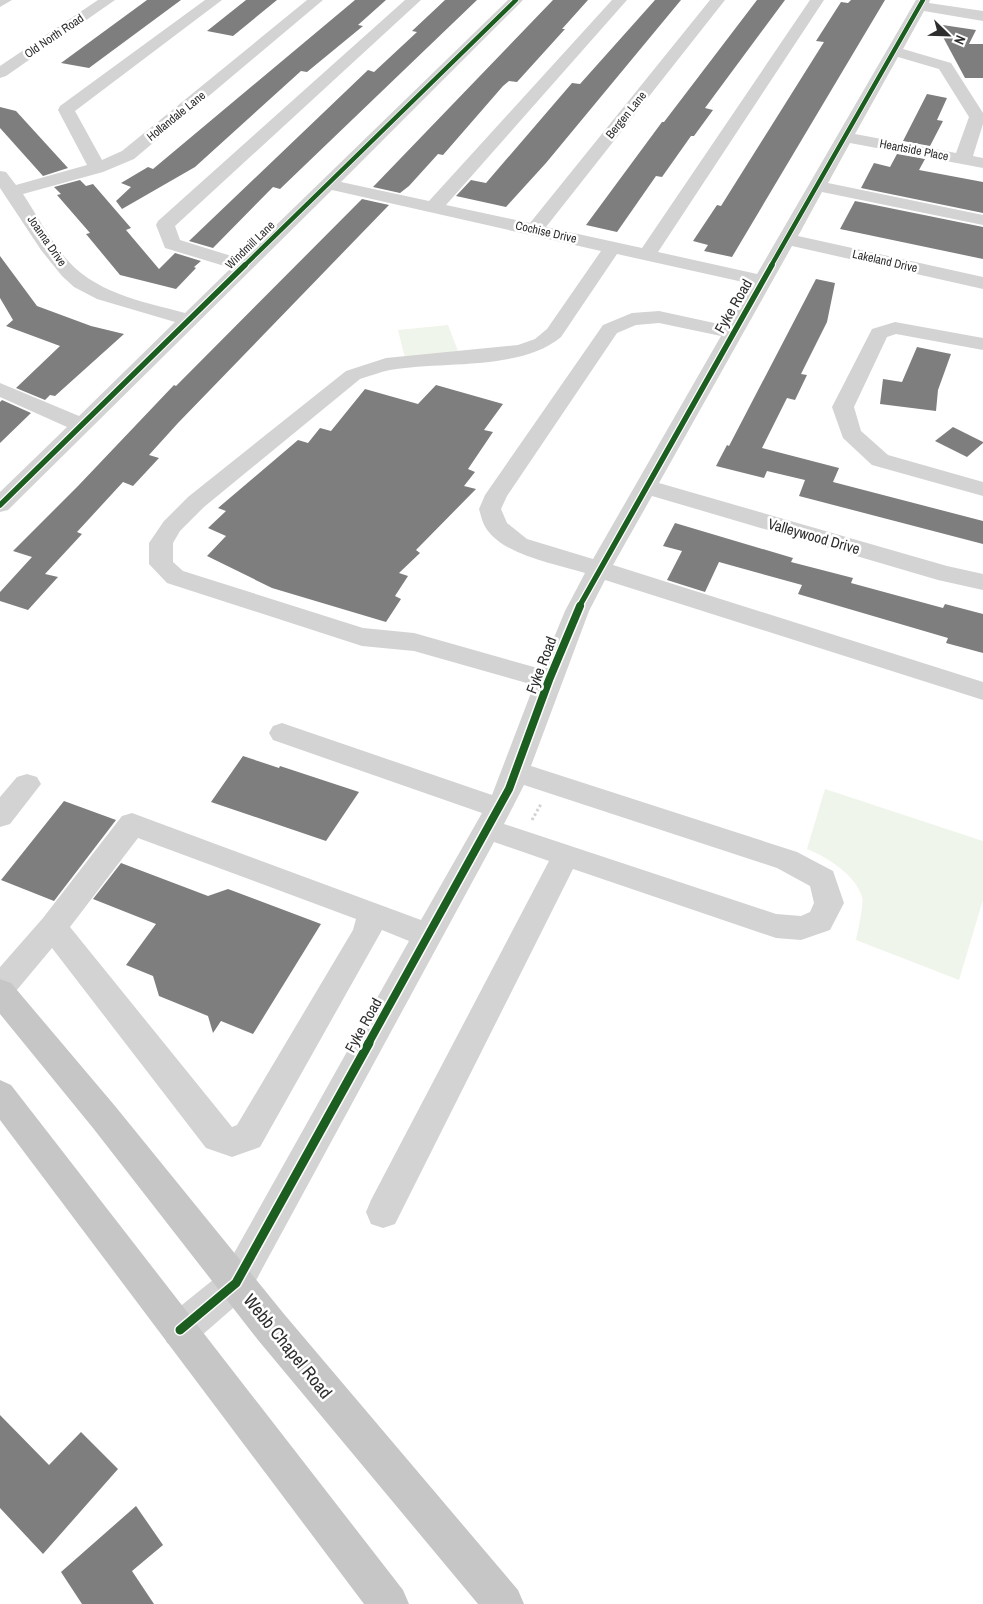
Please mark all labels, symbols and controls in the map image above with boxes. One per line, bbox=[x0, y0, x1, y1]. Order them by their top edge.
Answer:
street label: Old North Road bbox=[21, 10, 87, 62]
north arrow bbox=[923, 10, 973, 60]
text: N bbox=[950, 33, 970, 47]
street label: Hollandale Lane bbox=[143, 87, 209, 145]
street label: Bergen Lane bbox=[602, 88, 650, 142]
street label: Heartside Place bbox=[878, 135, 950, 165]
street label: Joanna Drive bbox=[24, 212, 70, 270]
street label: Windmill Lane bbox=[222, 217, 278, 273]
street label: Cochise Drive bbox=[514, 217, 578, 247]
street label: Lakeland Drive bbox=[851, 246, 919, 276]
street label: Fyke Road bbox=[709, 275, 757, 337]
street label: Valleywood Drive bbox=[766, 513, 863, 559]
street label: Fyke Road bbox=[521, 633, 561, 697]
street label: Fyke Road bbox=[339, 994, 387, 1056]
street label: Webb Chapel Road bbox=[238, 1288, 338, 1404]

